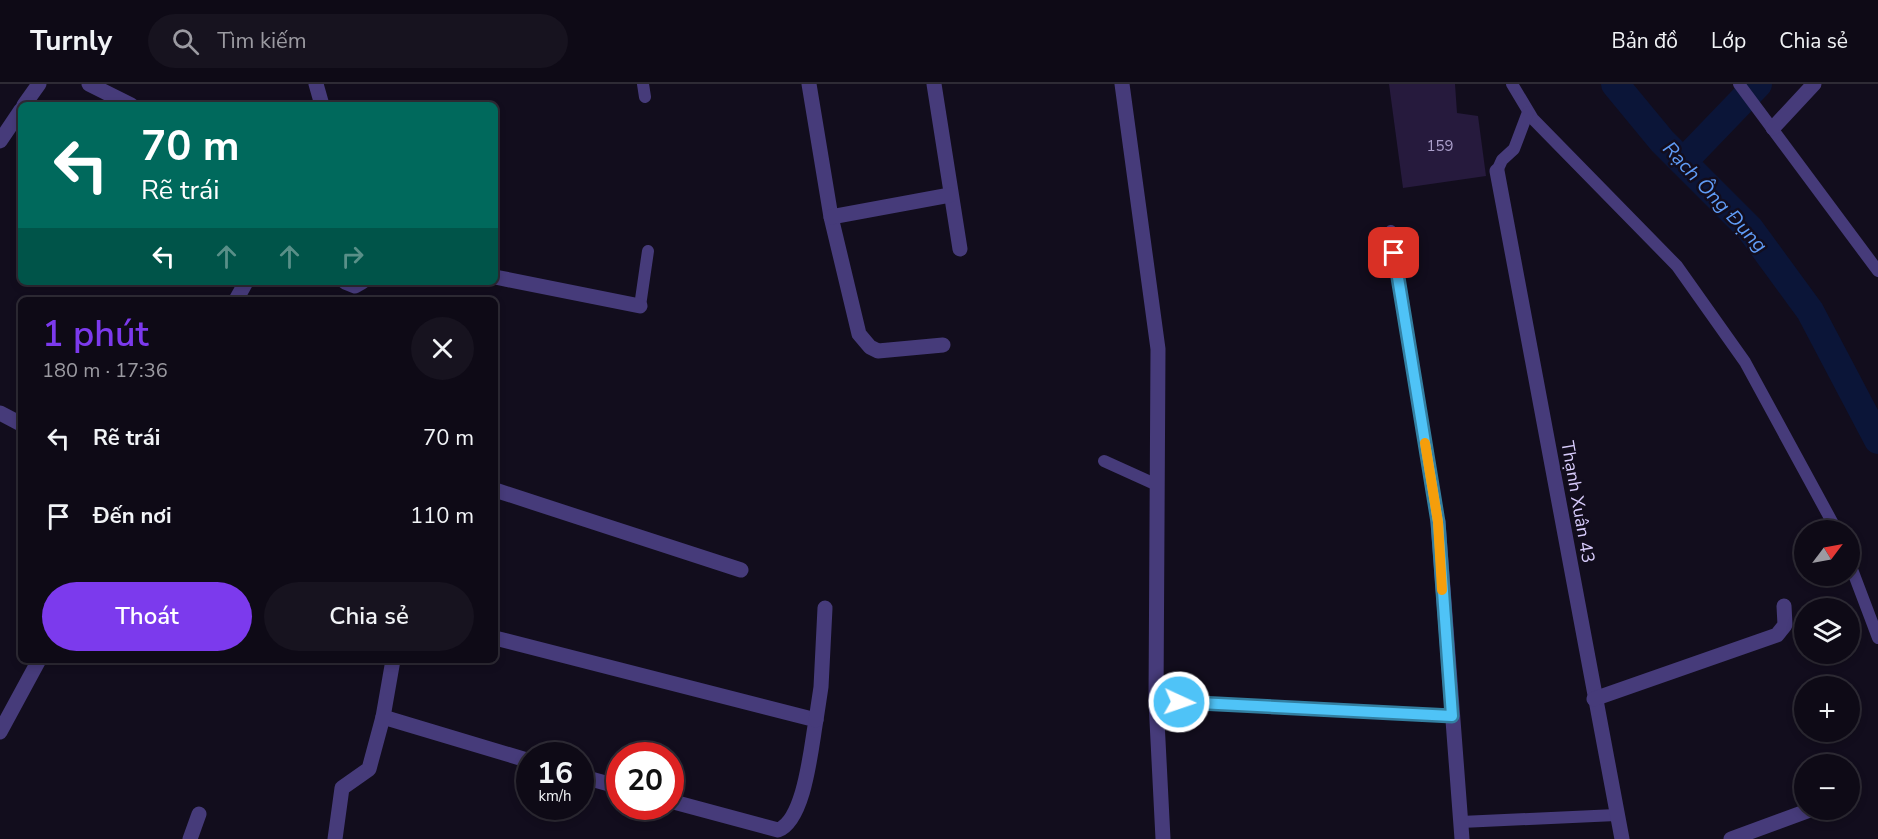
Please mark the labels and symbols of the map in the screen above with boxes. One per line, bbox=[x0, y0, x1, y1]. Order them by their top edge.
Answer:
house number: 159 bbox=[1426, 136, 1454, 156]
water label: Rạch Ông Đụng bbox=[1657, 136, 1773, 258]
pin bbox=[1368, 227, 1419, 278]
street label: Thạnh Xuân 43 bbox=[1555, 439, 1601, 565]
north arrow bbox=[1794, 520, 1860, 586]
position arrow bbox=[1147, 670, 1211, 734]
speed limit sign: 20 bbox=[606, 742, 684, 820]

